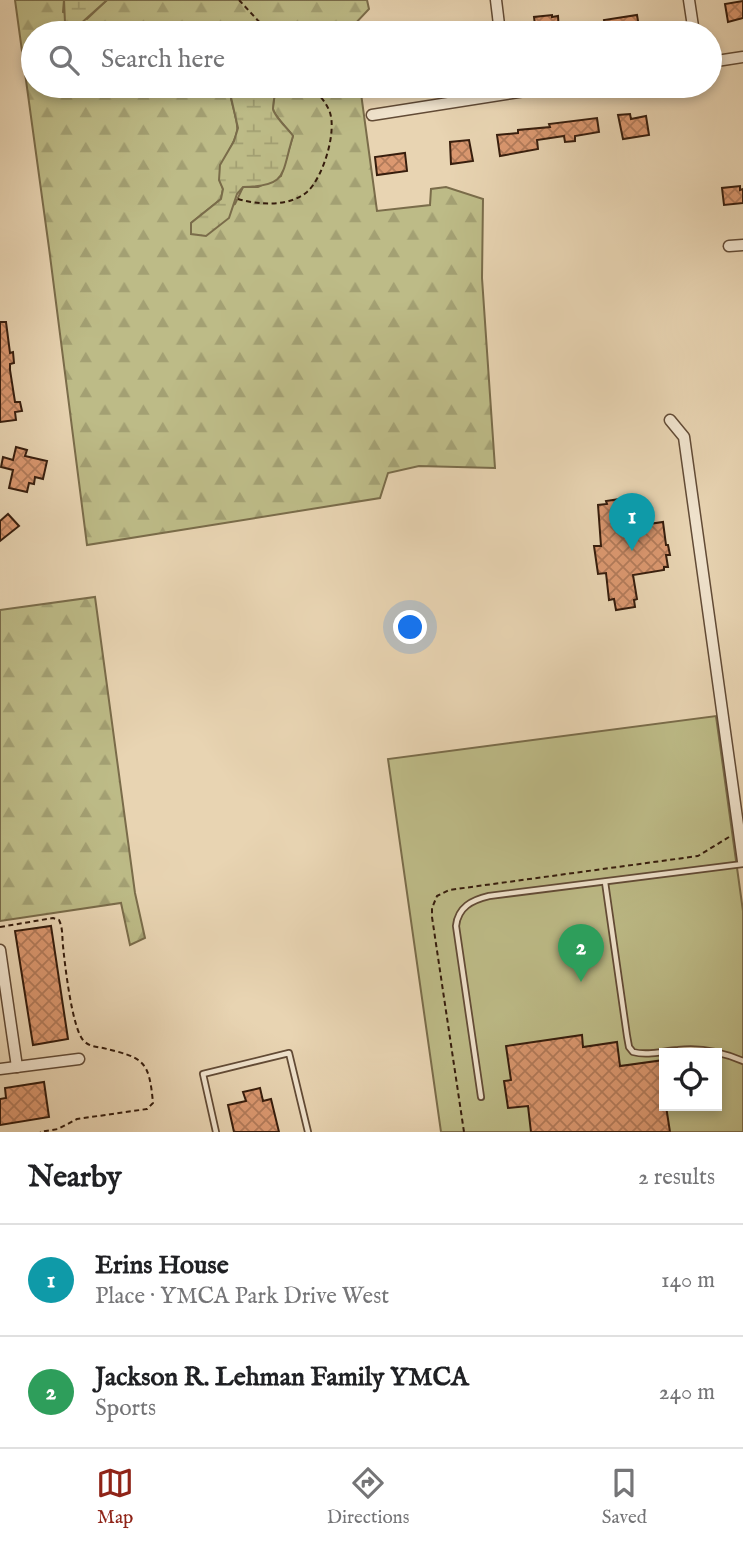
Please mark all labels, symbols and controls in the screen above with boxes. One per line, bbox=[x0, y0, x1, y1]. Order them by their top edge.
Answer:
search box bbox=[21, 21, 722, 98]
icon: search bbox=[45, 41, 83, 79]
text: Search here bbox=[101, 43, 225, 76]
pin: 1 bbox=[609, 493, 655, 551]
your location bbox=[393, 610, 427, 644]
pin: 2 bbox=[558, 924, 604, 982]
map controls bbox=[659, 1048, 722, 1111]
button: locate bbox=[659, 1048, 722, 1111]
text: Nearby bbox=[28, 1159, 121, 1197]
text: 2 results bbox=[638, 1163, 715, 1192]
text: Erins House bbox=[95, 1249, 229, 1282]
text: 1 bbox=[47, 1266, 55, 1295]
text: 140 m bbox=[661, 1266, 715, 1295]
text: Place · YMCA Park Drive West bbox=[95, 1282, 389, 1311]
text: Jackson R. Lehman Family YMCA bbox=[95, 1361, 468, 1394]
text: 2 bbox=[46, 1378, 56, 1407]
text: 240 m bbox=[659, 1378, 715, 1407]
text: Sports bbox=[95, 1394, 156, 1423]
tab: Map bbox=[96, 1464, 134, 1530]
tab: Directions bbox=[327, 1464, 409, 1530]
tab: Saved bbox=[602, 1464, 647, 1530]

